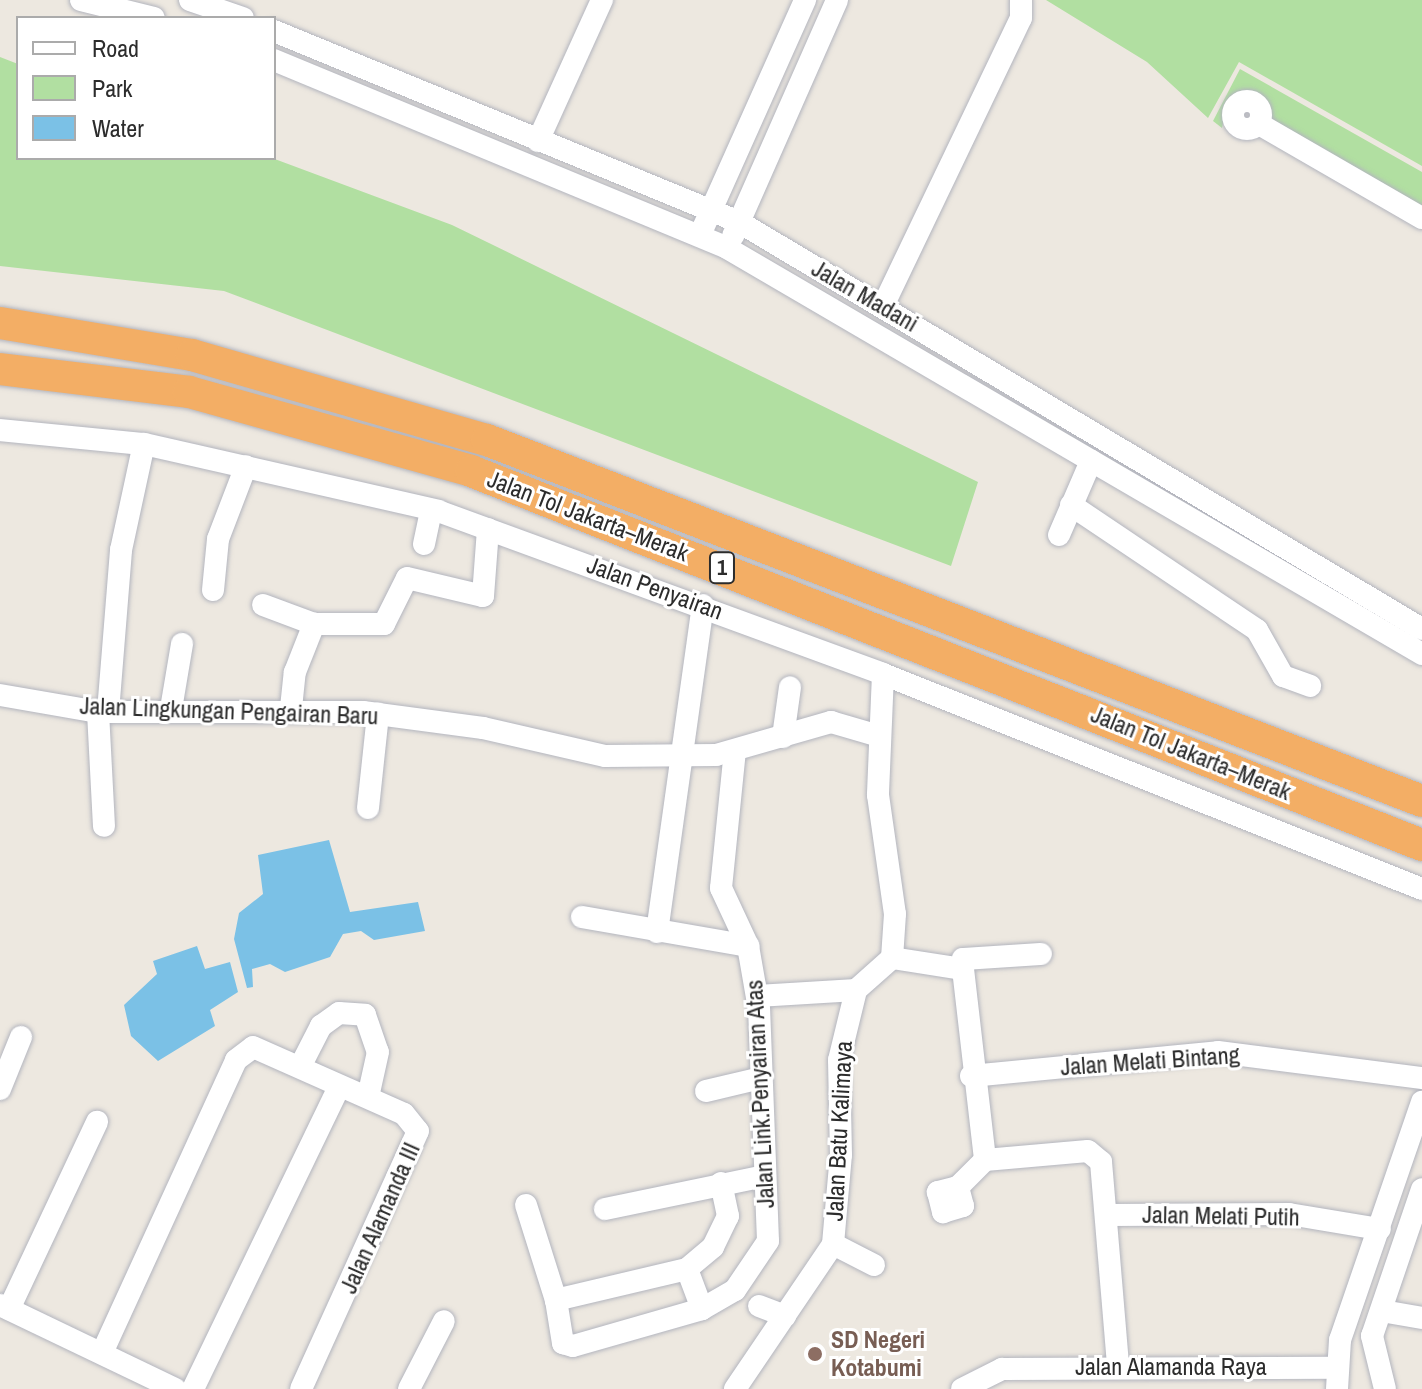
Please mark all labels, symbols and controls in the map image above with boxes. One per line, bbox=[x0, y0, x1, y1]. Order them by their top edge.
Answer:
legend bbox=[16, 16, 276, 160]
text: Road bbox=[92, 32, 139, 64]
text: Park bbox=[92, 72, 132, 104]
text: Water bbox=[92, 112, 144, 144]
street label: Jalan Madani bbox=[807, 254, 923, 338]
street label: Jalan Tol Jakarta–Merak bbox=[483, 464, 693, 568]
street label: Jalan Penyairan bbox=[583, 550, 727, 626]
road number: 1 bbox=[708, 550, 736, 586]
street label: Jalan Lingkungan Pengairan Baru bbox=[79, 691, 379, 731]
street label: Jalan Tol Jakarta–Merak bbox=[1087, 700, 1295, 806]
street label: Jalan Link.Penyairan Atas bbox=[740, 979, 780, 1209]
street label: Jalan Batu Kalimaya bbox=[820, 1040, 858, 1222]
street label: Jalan Melati Bintang bbox=[1060, 1040, 1240, 1082]
street label: Jalan Alamanda III bbox=[334, 1138, 426, 1298]
street label: Jalan Melati Putih bbox=[1142, 1200, 1300, 1232]
place label: SD Negeri Kotabumi bbox=[831, 1326, 925, 1382]
marker: SD Negeri Kotabumi bbox=[806, 1345, 824, 1363]
street label: Jalan Alamanda Raya bbox=[1075, 1353, 1267, 1381]

